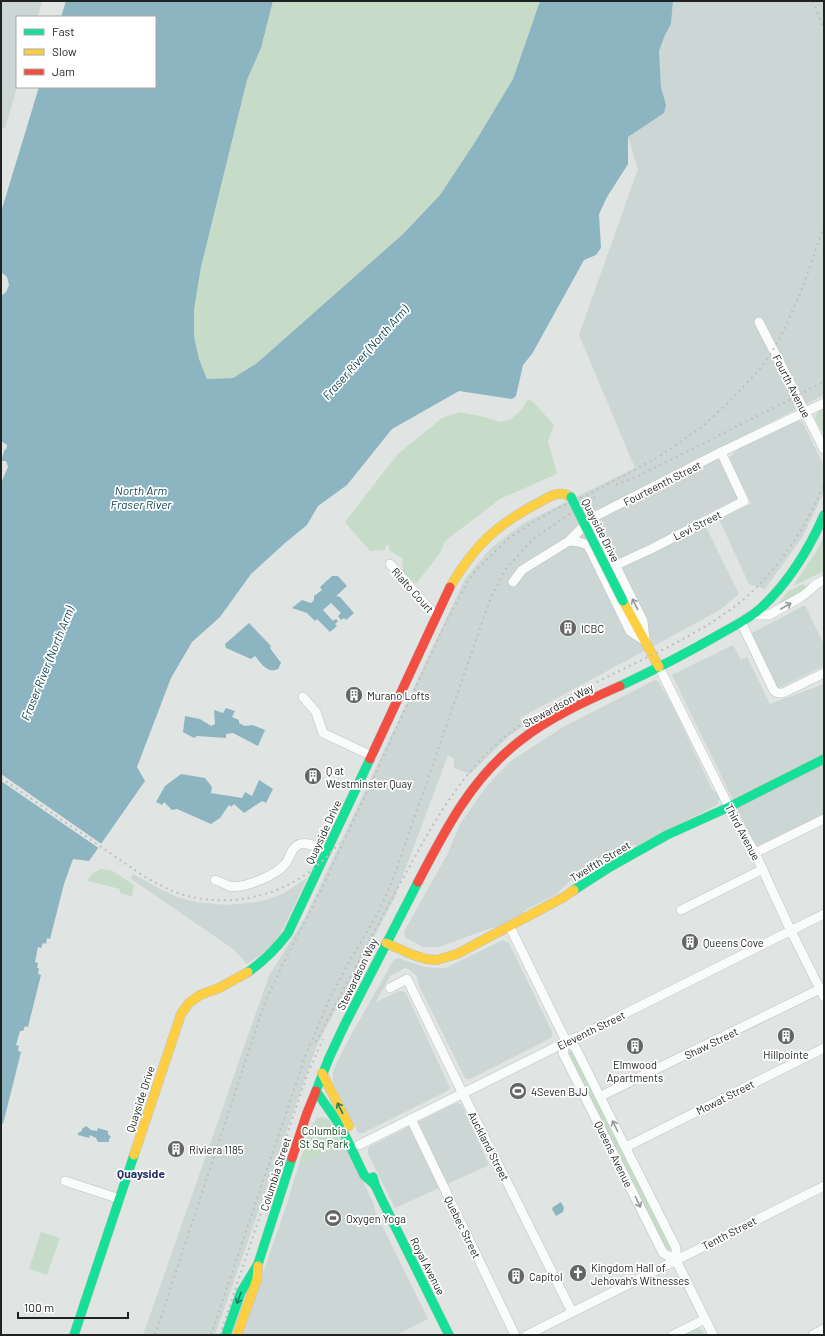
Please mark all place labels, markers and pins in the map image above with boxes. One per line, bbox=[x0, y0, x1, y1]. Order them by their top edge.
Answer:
building icon: ICBC bbox=[558, 618, 578, 638]
place label: ICBC bbox=[581, 622, 604, 635]
building icon: Murano Lofts bbox=[344, 685, 364, 705]
place label: Murano Lofts bbox=[367, 689, 430, 702]
place label: Q at Westminster Quay bbox=[326, 764, 412, 790]
building icon: Q at Westminster Quay bbox=[303, 766, 323, 786]
building icon: Queens Cove bbox=[680, 932, 700, 952]
place label: Queens Cove bbox=[703, 936, 764, 949]
building icon: Hillpointe bbox=[776, 1026, 796, 1046]
building icon: Elmwood Apartments bbox=[625, 1036, 645, 1056]
place label: Hillpointe bbox=[763, 1048, 809, 1061]
place label: Elmwood Apartments bbox=[607, 1058, 663, 1084]
sports icon: 4Seven BJJ bbox=[508, 1081, 528, 1101]
place label: 4Seven BJJ bbox=[531, 1085, 588, 1098]
building icon: Riviera 1185 bbox=[166, 1139, 186, 1159]
place label: Riviera 1185 bbox=[189, 1143, 244, 1156]
sports icon: Oxygen Yoga bbox=[323, 1208, 343, 1228]
place label: Oxygen Yoga bbox=[346, 1212, 406, 1225]
place label: Kingdom Hall of Jehovah's Witnesses bbox=[591, 1261, 689, 1287]
church icon: Kingdom Hall of Jehovah's Witnesses bbox=[568, 1263, 588, 1283]
building icon: Capitol bbox=[506, 1266, 526, 1286]
place label: Capitol bbox=[529, 1270, 562, 1283]

